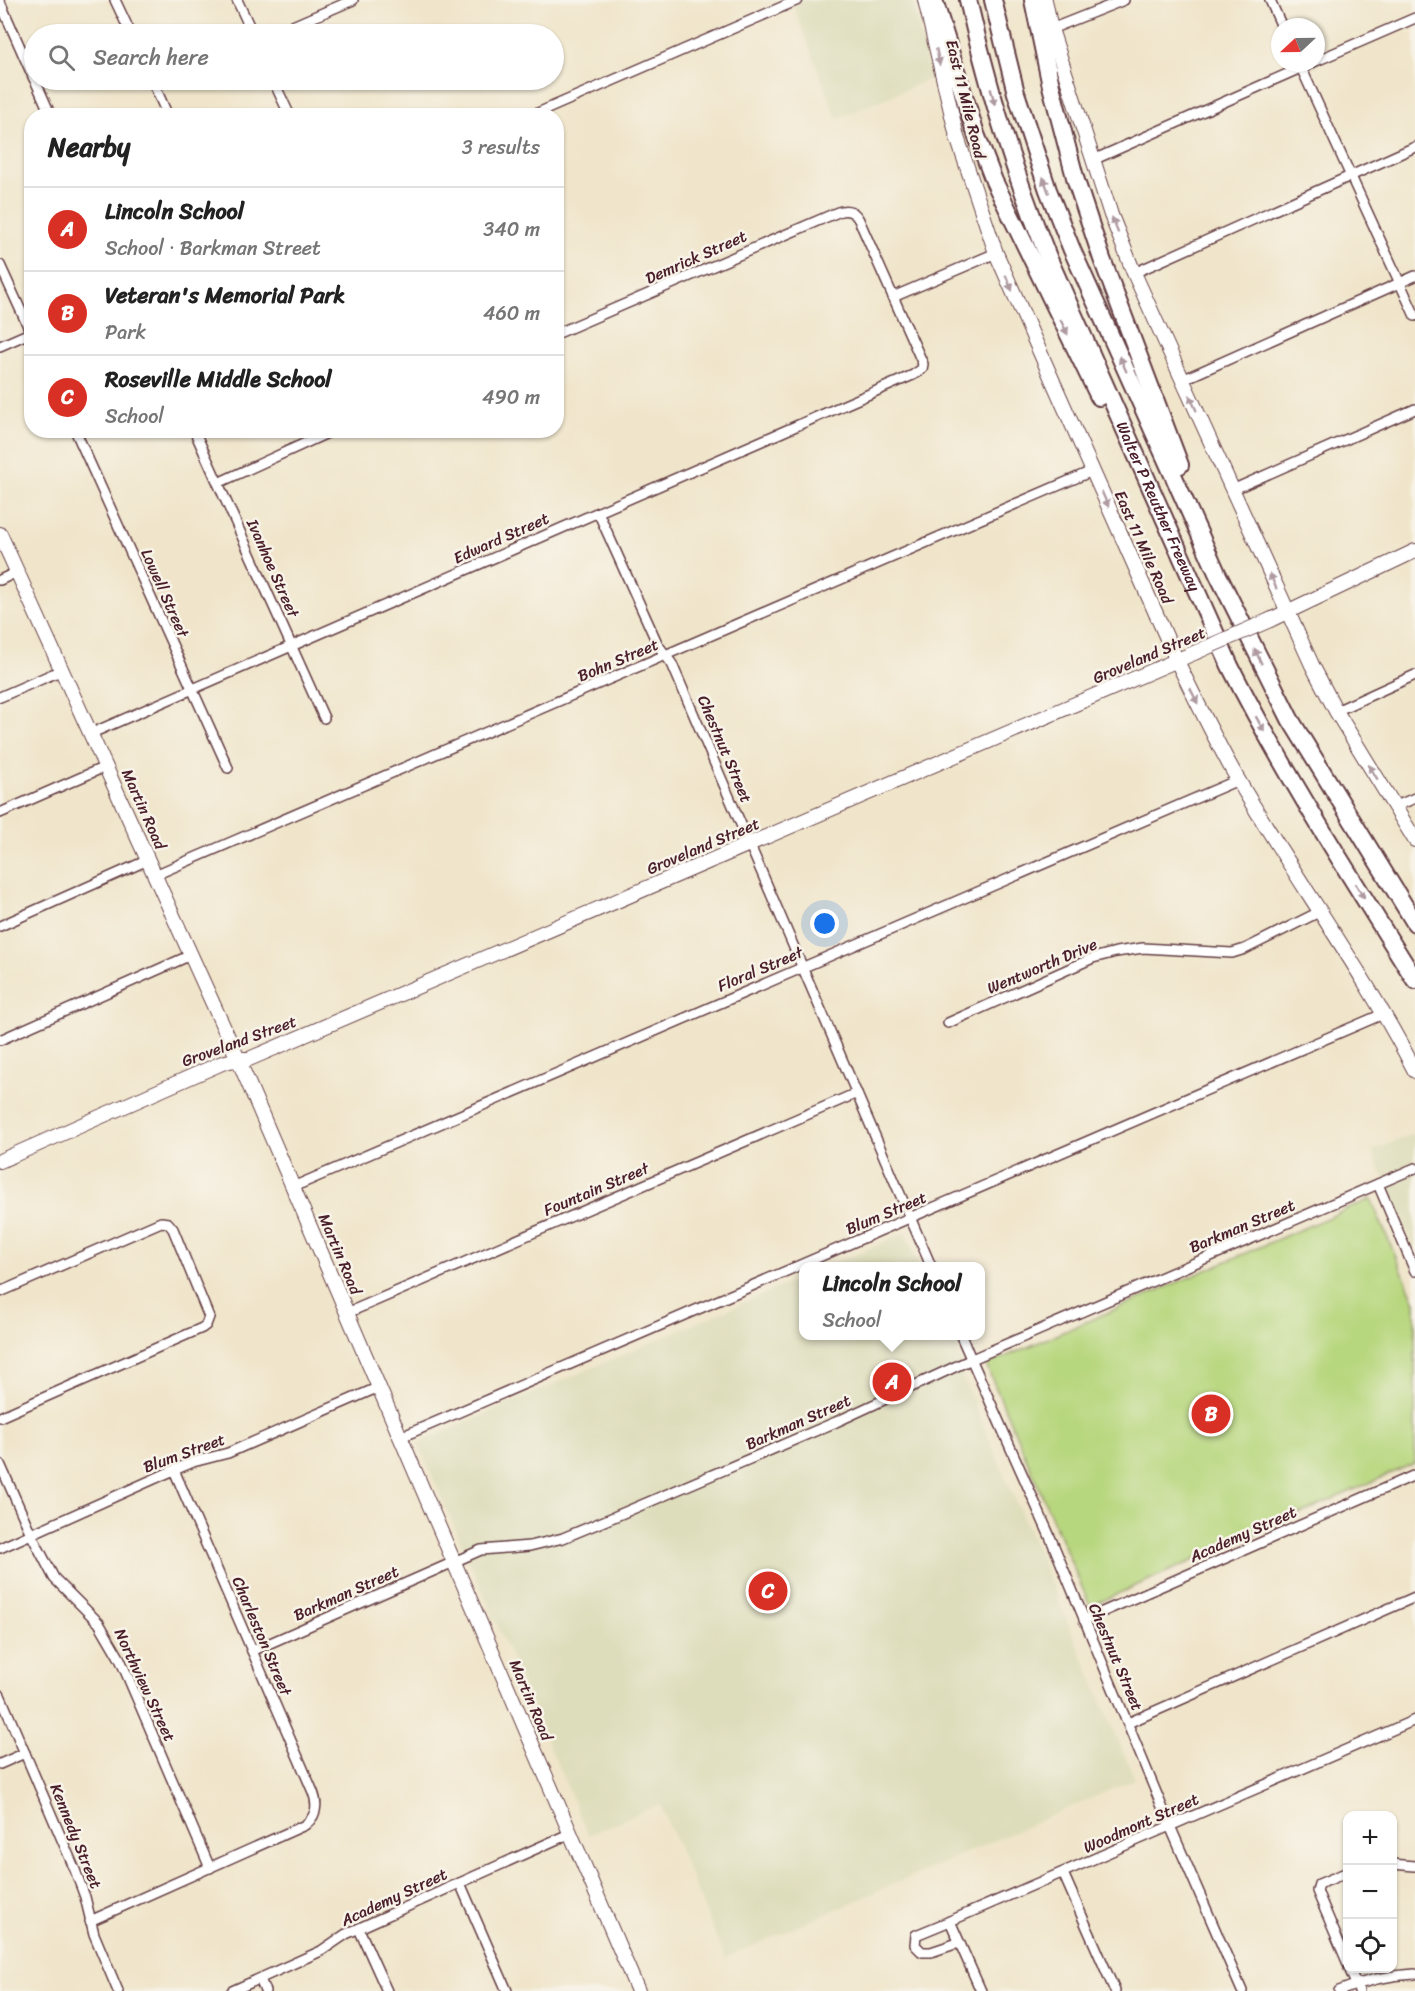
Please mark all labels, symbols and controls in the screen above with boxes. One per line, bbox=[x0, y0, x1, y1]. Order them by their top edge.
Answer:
north arrow bbox=[1271, 18, 1325, 72]
search box bbox=[24, 24, 564, 90]
street label: East 11 Mile Road bbox=[937, 36, 995, 163]
text: Search here bbox=[93, 38, 209, 77]
icon: search bbox=[45, 41, 78, 74]
one-way arrow bbox=[933, 48, 943, 66]
one-way arrow bbox=[988, 88, 998, 106]
text: Nearby bbox=[48, 124, 130, 170]
text: 3 results bbox=[462, 130, 540, 165]
one-way arrow bbox=[1040, 175, 1050, 193]
text: Lincoln School bbox=[105, 192, 244, 231]
text: A bbox=[61, 212, 74, 247]
text: 340 m bbox=[483, 212, 540, 247]
one-way arrow bbox=[1110, 215, 1120, 233]
street label: Demrick Street bbox=[640, 222, 752, 292]
text: School · Barkman Street bbox=[105, 231, 321, 266]
one-way arrow bbox=[1004, 274, 1013, 291]
text: Veteran's Memorial Park bbox=[105, 276, 345, 315]
text: B bbox=[61, 296, 74, 331]
text: 460 m bbox=[483, 296, 540, 331]
text: Park bbox=[105, 315, 146, 350]
one-way arrow bbox=[1060, 318, 1069, 335]
one-way arrow bbox=[1118, 354, 1128, 372]
text: Roseville Middle School bbox=[105, 360, 332, 399]
text: C bbox=[61, 380, 74, 415]
text: 490 m bbox=[482, 380, 540, 415]
one-way arrow bbox=[1188, 395, 1197, 412]
text: School bbox=[105, 399, 164, 434]
street label: Walter P Reuther Freeway bbox=[1108, 416, 1210, 597]
street label: East 11 Mile Road bbox=[1106, 485, 1183, 610]
one-way arrow bbox=[1100, 491, 1109, 508]
street label: Edward Street bbox=[448, 504, 554, 572]
street label: Ivanhoe Street bbox=[238, 513, 308, 623]
street label: Lowell Street bbox=[133, 544, 198, 643]
one-way arrow bbox=[1268, 572, 1278, 590]
street label: Groveland Street bbox=[1088, 618, 1210, 692]
street label: Bohn Street bbox=[573, 630, 663, 690]
one-way arrow bbox=[1253, 648, 1262, 665]
one-way arrow bbox=[1189, 687, 1199, 705]
street label: Chestnut Street bbox=[689, 691, 761, 807]
one-way arrow bbox=[1255, 716, 1265, 733]
street label: Martin Road bbox=[113, 764, 175, 856]
one-way arrow bbox=[1368, 764, 1379, 780]
street label: Groveland Street bbox=[642, 809, 764, 883]
one-way arrow bbox=[1355, 883, 1366, 899]
your location bbox=[810, 909, 839, 938]
street label: Wentworth Drive bbox=[982, 930, 1102, 1002]
street label: Floral Street bbox=[713, 938, 808, 1000]
street label: Groveland Street bbox=[177, 1007, 301, 1075]
street label: Fountain Street bbox=[539, 1153, 654, 1224]
street label: Blum Street bbox=[841, 1183, 931, 1243]
street label: Barkman Street bbox=[1184, 1191, 1300, 1261]
street label: Martin Road bbox=[310, 1209, 371, 1301]
popup bbox=[799, 1262, 985, 1340]
text: Lincoln School bbox=[822, 1264, 962, 1303]
text: School bbox=[822, 1303, 882, 1338]
pin: A bbox=[872, 1360, 912, 1404]
street label: Barkman Street bbox=[741, 1386, 855, 1458]
pin: B bbox=[1192, 1392, 1230, 1436]
street label: Blum Street bbox=[139, 1425, 229, 1481]
street label: Academy Street bbox=[1184, 1497, 1301, 1571]
street label: Barkman Street bbox=[289, 1557, 403, 1629]
pin: C bbox=[748, 1568, 788, 1614]
street label: Charleston Street bbox=[224, 1572, 300, 1701]
street label: Chestnut Street bbox=[1080, 1599, 1152, 1715]
street label: Northview Street bbox=[106, 1623, 184, 1747]
street label: Martin Road bbox=[501, 1655, 562, 1747]
street label: Kennedy Street bbox=[42, 1779, 110, 1893]
street label: Woodmont Street bbox=[1078, 1785, 1204, 1861]
map controls bbox=[1343, 1811, 1397, 1973]
button: + bbox=[1343, 1811, 1397, 1865]
street label: Academy Street bbox=[335, 1860, 452, 1935]
button: − bbox=[1343, 1865, 1397, 1919]
button: locate bbox=[1343, 1919, 1397, 1973]

